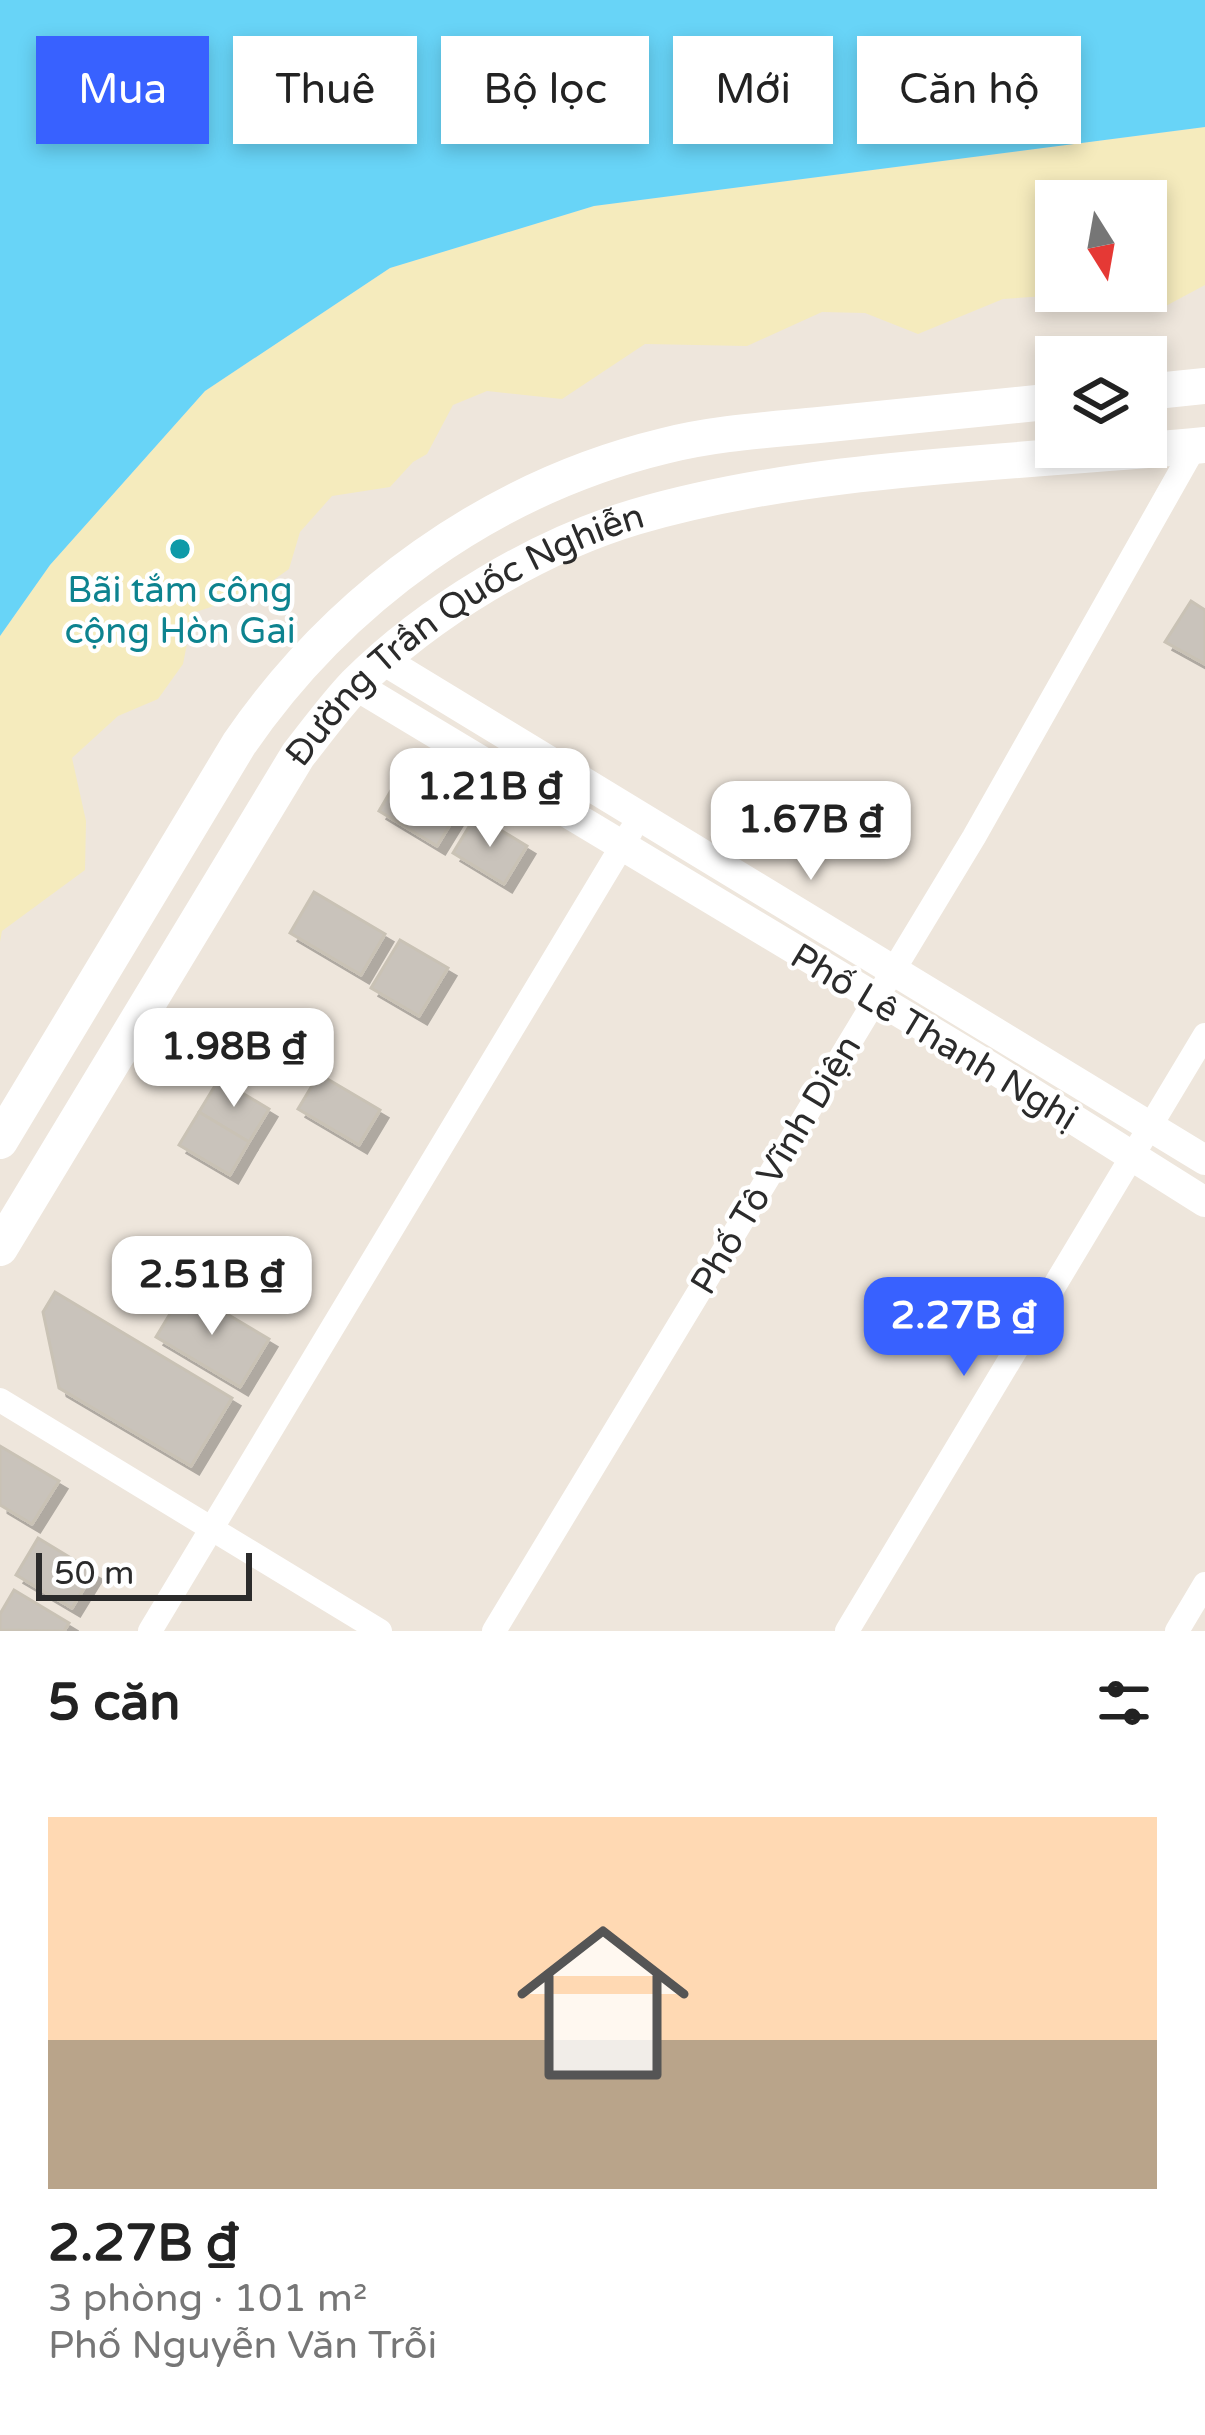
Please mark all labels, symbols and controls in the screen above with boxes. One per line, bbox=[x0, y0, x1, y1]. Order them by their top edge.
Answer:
chip: Mua bbox=[36, 36, 209, 144]
chip: Thuê bbox=[233, 36, 417, 144]
chip: Bộ lọc bbox=[441, 36, 649, 144]
chip: Mới bbox=[673, 36, 833, 144]
chip: Căn hộ bbox=[857, 36, 1081, 144]
north arrow bbox=[1035, 180, 1167, 312]
map controls bbox=[1035, 180, 1167, 468]
button: layers bbox=[1035, 336, 1167, 468]
street label: Đường Trần Quốc Nghiễn bbox=[276, 494, 649, 775]
marker: Bãi tắm công cộng Hòn Gai bbox=[167, 536, 193, 562]
place label: Bãi tắm công cộng Hòn Gai bbox=[64, 569, 296, 653]
pin: 1.21B ₫ bbox=[379, 748, 601, 850]
text: 1.21B ₫ bbox=[417, 763, 563, 810]
pin: 1.67B ₫ bbox=[700, 781, 922, 883]
text: 1.67B ₫ bbox=[738, 796, 884, 843]
street label: Phố Lê Thanh Nghị bbox=[783, 934, 1085, 1140]
pin: 1.98B ₫ bbox=[123, 1008, 345, 1110]
text: 1.98B ₫ bbox=[161, 1023, 307, 1070]
street label: Phố Tô Vĩnh Diện bbox=[682, 1028, 870, 1302]
pin: 2.51B ₫ bbox=[101, 1236, 323, 1338]
text: 2.51B ₫ bbox=[139, 1251, 285, 1298]
pin: 2.27B ₫ bbox=[853, 1277, 1075, 1379]
text: 2.27B ₫ bbox=[891, 1292, 1037, 1339]
scale bar bbox=[36, 1547, 252, 1600]
text: 50 m bbox=[54, 1554, 134, 1593]
icon: filters bbox=[1091, 1670, 1157, 1736]
text: 5 căn bbox=[48, 1672, 180, 1734]
icon: home bbox=[495, 1895, 711, 2111]
text: 2.27B ₫ bbox=[48, 2213, 239, 2275]
text: 3 phòng · 101 m² bbox=[48, 2275, 367, 2322]
text: Phố Nguyễn Văn Trỗi bbox=[48, 2322, 437, 2369]

